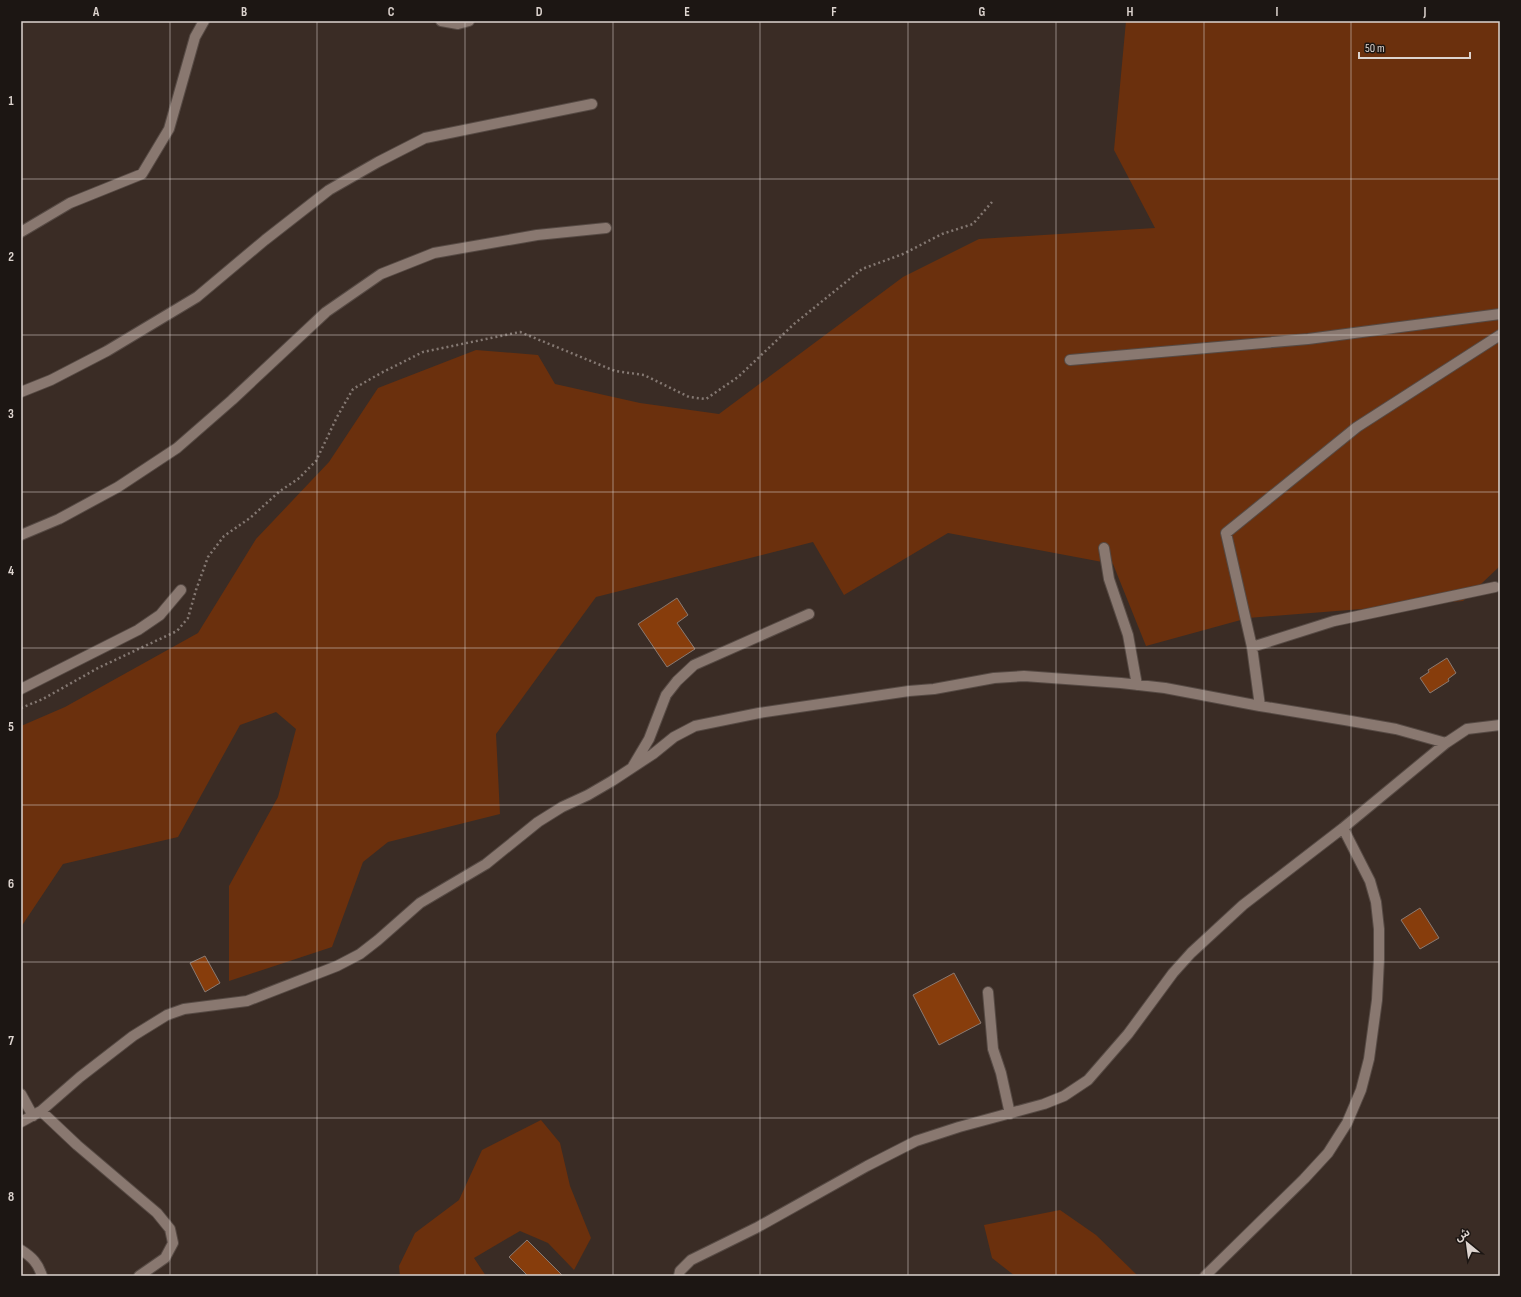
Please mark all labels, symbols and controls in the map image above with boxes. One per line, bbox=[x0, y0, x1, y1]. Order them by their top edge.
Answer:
text: A bbox=[92, 4, 100, 20]
text: B bbox=[241, 4, 247, 20]
text: C bbox=[388, 4, 395, 20]
text: D bbox=[536, 4, 543, 20]
text: E bbox=[684, 4, 690, 20]
text: F bbox=[831, 4, 837, 20]
text: G bbox=[979, 4, 986, 20]
text: H bbox=[1127, 4, 1134, 20]
text: I bbox=[1276, 4, 1279, 20]
text: J bbox=[1423, 4, 1427, 20]
scale bar bbox=[1359, 34, 1470, 60]
text: 50 m bbox=[1365, 41, 1385, 56]
text: 1 bbox=[8, 93, 14, 109]
text: 2 bbox=[8, 249, 14, 265]
text: 3 bbox=[8, 406, 14, 422]
text: 4 bbox=[8, 563, 14, 579]
text: 5 bbox=[8, 719, 14, 735]
text: 6 bbox=[8, 876, 14, 892]
text: 7 bbox=[8, 1033, 14, 1049]
text: 8 bbox=[8, 1189, 14, 1205]
north arrow bbox=[1447, 1223, 1487, 1263]
text: ش bbox=[1453, 1225, 1472, 1244]

